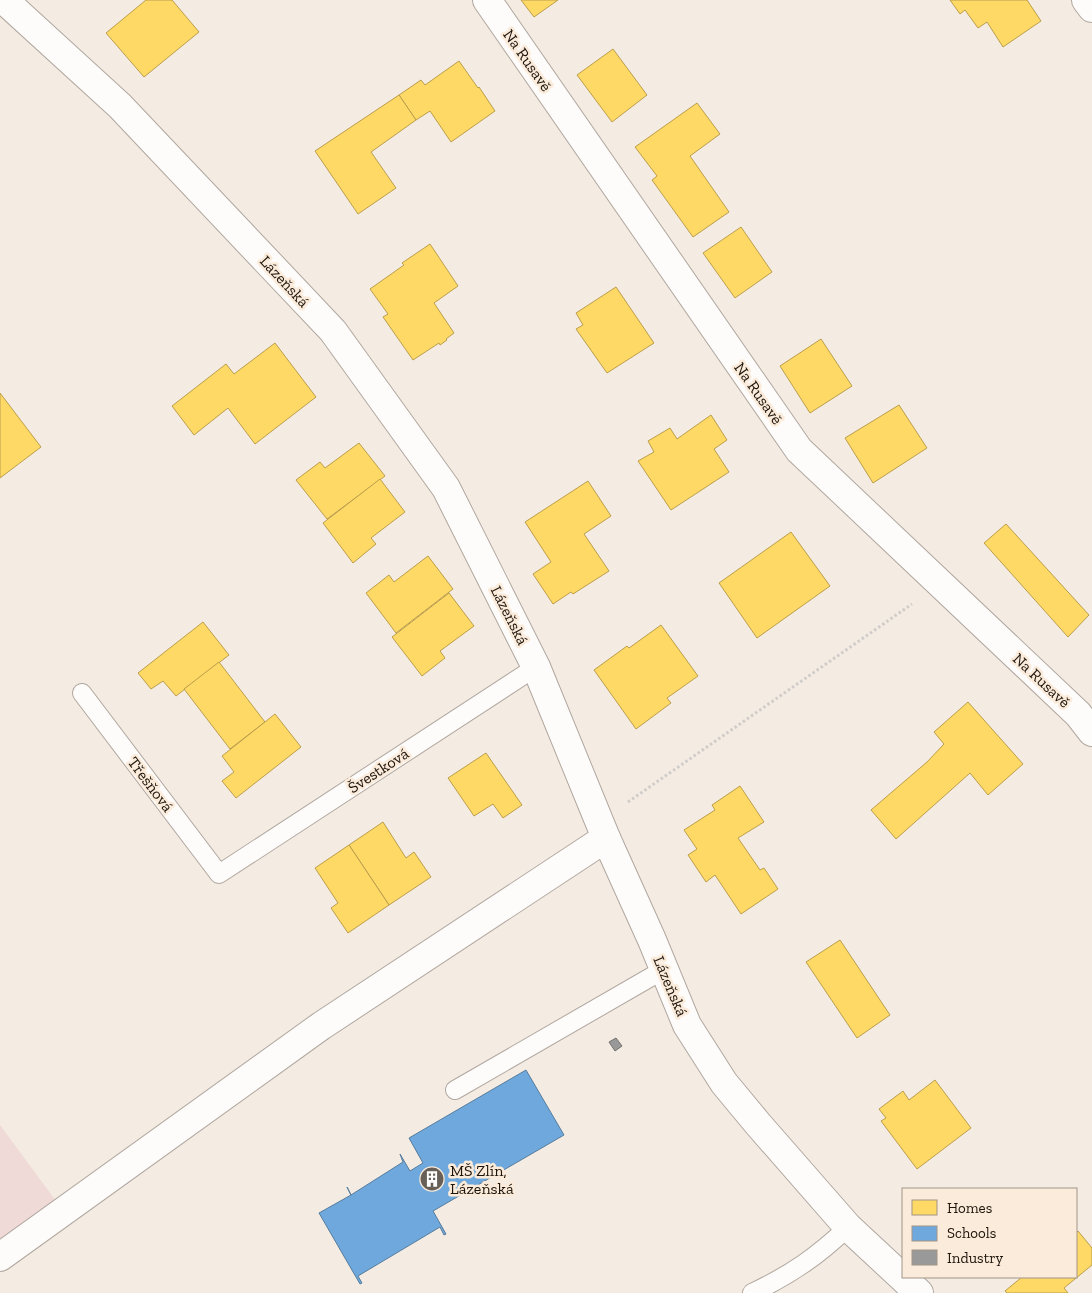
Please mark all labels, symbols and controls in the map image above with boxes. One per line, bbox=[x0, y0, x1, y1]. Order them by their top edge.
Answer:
street label: Na Rusavě bbox=[499, 26, 556, 95]
street label: Lázeňská bbox=[256, 252, 313, 311]
street label: Na Rusavě bbox=[730, 359, 787, 428]
street label: Lázeňská bbox=[487, 583, 533, 648]
street label: Na Rusavě bbox=[1009, 649, 1074, 712]
street label: Švestková bbox=[344, 744, 412, 797]
street label: Třešňová bbox=[124, 753, 178, 816]
street label: Lázeňská bbox=[649, 953, 692, 1019]
place label: MŠ Zlín, Lázeňská bbox=[450, 1161, 514, 1198]
building icon: MŠ Zlín, Lázeňská bbox=[419, 1166, 445, 1192]
legend bbox=[902, 1188, 1077, 1278]
text: Homes bbox=[947, 1199, 992, 1217]
text: Schools bbox=[947, 1224, 996, 1242]
text: Industry bbox=[947, 1249, 1004, 1267]

